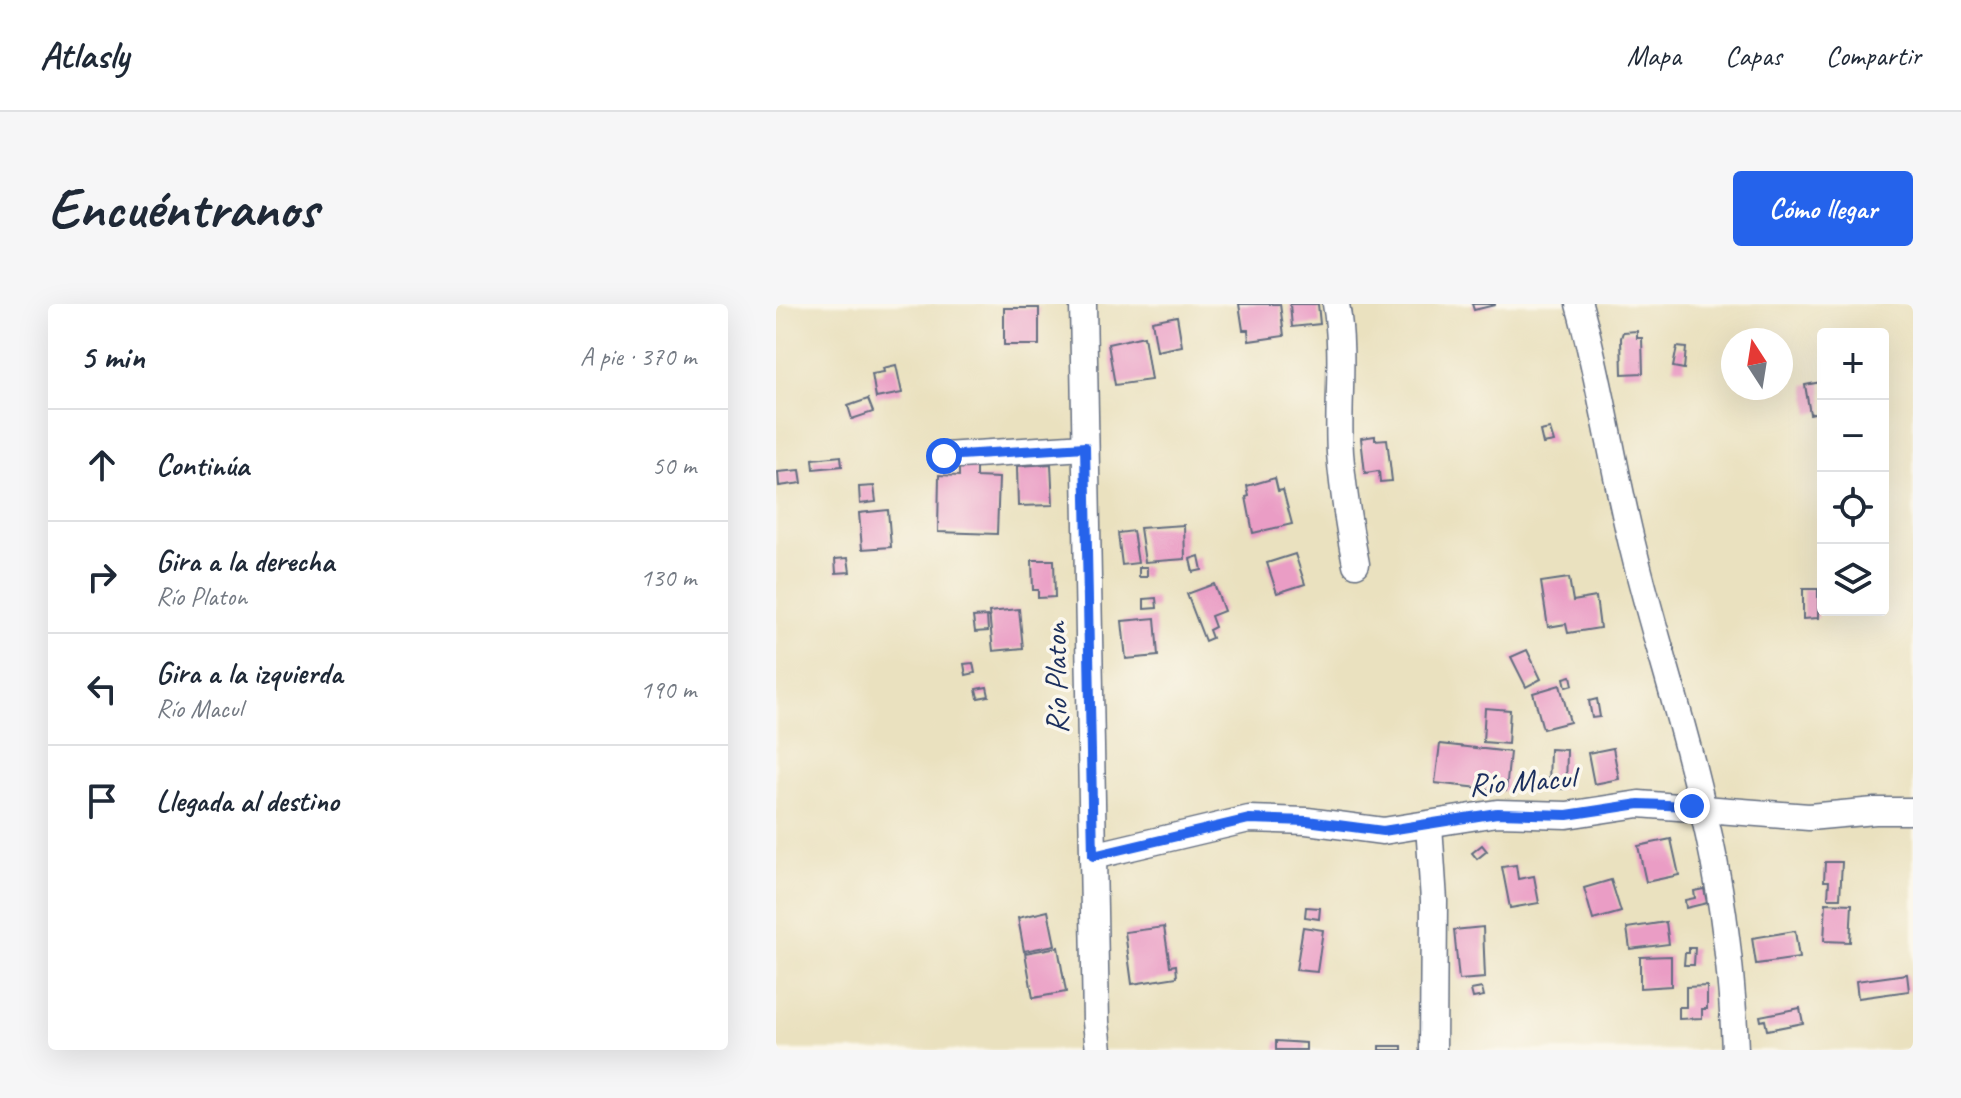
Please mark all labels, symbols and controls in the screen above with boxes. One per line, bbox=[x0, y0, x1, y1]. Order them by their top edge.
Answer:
text: Atlasly bbox=[40, 32, 129, 79]
text: Mapa bbox=[1627, 38, 1681, 73]
text: Capas bbox=[1725, 38, 1782, 73]
text: Compartir bbox=[1826, 38, 1921, 73]
button: Cómo llegar bbox=[1733, 171, 1913, 246]
text: Encuéntranos bbox=[48, 173, 318, 244]
north arrow bbox=[1721, 328, 1793, 400]
map controls bbox=[1817, 328, 1889, 616]
button: + bbox=[1817, 328, 1889, 400]
text: 5 min bbox=[80, 335, 145, 378]
text: A pie · 370 m bbox=[580, 340, 696, 373]
button: − bbox=[1817, 400, 1889, 472]
route start bbox=[926, 438, 962, 474]
icon: ahead bbox=[80, 443, 124, 487]
text: Continúa bbox=[156, 446, 249, 484]
text: 50 m bbox=[652, 449, 696, 482]
button: locate bbox=[1817, 472, 1889, 544]
text: Gira a la derecha bbox=[156, 542, 334, 580]
button: layers bbox=[1817, 544, 1889, 616]
icon: right bbox=[80, 555, 124, 599]
text: 130 m bbox=[640, 561, 696, 594]
text: Río Platon bbox=[156, 580, 247, 613]
street label: Río Platon bbox=[1034, 620, 1077, 734]
text: Gira a la izquierda bbox=[156, 654, 342, 692]
icon: left bbox=[80, 667, 124, 711]
text: 190 m bbox=[640, 673, 696, 706]
text: Río Macul bbox=[156, 692, 243, 725]
street label: Río Macul bbox=[1467, 756, 1582, 805]
icon: arrive bbox=[80, 779, 124, 823]
text: Llegada al destino bbox=[156, 782, 339, 820]
route end bbox=[1674, 788, 1710, 824]

